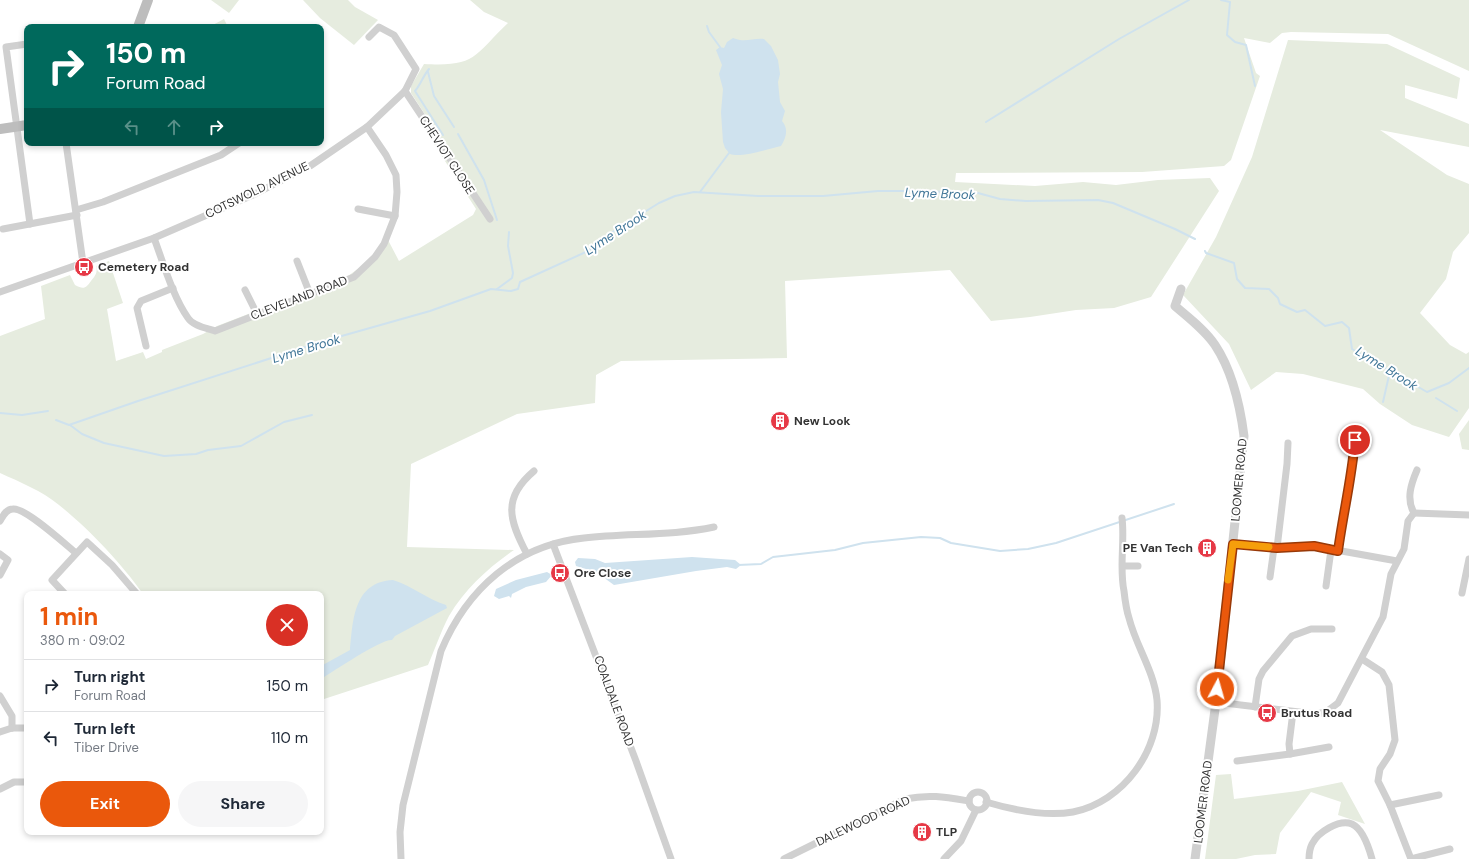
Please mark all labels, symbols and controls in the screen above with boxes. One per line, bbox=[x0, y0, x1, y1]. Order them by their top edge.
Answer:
text: 150 m bbox=[106, 35, 186, 72]
icon: right bbox=[40, 40, 92, 92]
text: Forum Road bbox=[106, 71, 206, 95]
street label: CHEVIOT CLOSE bbox=[416, 113, 478, 197]
icon: left bbox=[121, 116, 143, 138]
icon: ahead bbox=[163, 116, 185, 138]
icon: right bbox=[205, 116, 227, 138]
street label: COTSWOLD AVENUE bbox=[202, 158, 312, 222]
water label: Lyme Brook bbox=[904, 184, 976, 203]
water label: Lyme Brook bbox=[581, 206, 650, 259]
bus stop icon: Cemetery Road bbox=[73, 256, 95, 278]
place label: Cemetery Road bbox=[98, 259, 189, 275]
street label: CLEVELAND ROAD bbox=[248, 272, 350, 324]
water label: Lyme Brook bbox=[270, 330, 343, 367]
water label: Lyme Brook bbox=[1352, 343, 1421, 394]
building icon: New Look bbox=[769, 410, 791, 432]
place label: New Look bbox=[794, 413, 850, 429]
pin bbox=[1338, 423, 1372, 457]
icon: arrive bbox=[1344, 429, 1366, 451]
street label: LOOMER ROAD bbox=[1227, 438, 1251, 522]
building icon: PE Van Tech bbox=[1196, 537, 1218, 559]
place label: PE Van Tech bbox=[1123, 540, 1193, 556]
bus stop icon: Ore Close bbox=[549, 562, 571, 584]
place label: Ore Close bbox=[574, 565, 631, 581]
text: 1 min bbox=[40, 601, 98, 632]
button: close bbox=[266, 604, 308, 646]
text: 380 m · 09:02 bbox=[40, 632, 125, 649]
street label: COALDALE ROAD bbox=[590, 653, 638, 749]
text: Turn right bbox=[74, 667, 145, 687]
position arrow bbox=[1196, 668, 1238, 710]
icon: right bbox=[40, 675, 62, 697]
text: 150 m bbox=[267, 676, 308, 696]
text: Forum Road bbox=[74, 687, 146, 704]
bus stop icon: Brutus Road bbox=[1256, 702, 1278, 724]
place label: Brutus Road bbox=[1281, 705, 1352, 721]
text: Turn left bbox=[74, 719, 135, 739]
icon: left bbox=[40, 727, 62, 749]
text: 110 m bbox=[271, 728, 308, 748]
text: Tiber Drive bbox=[74, 739, 139, 756]
street label: LOOMER ROAD bbox=[1190, 760, 1216, 844]
button: Exit bbox=[40, 781, 170, 827]
button: Share bbox=[178, 781, 308, 827]
street label: DALEWOOD ROAD bbox=[813, 792, 913, 850]
building icon: TLP bbox=[911, 821, 933, 843]
place label: TLP bbox=[936, 824, 957, 840]

